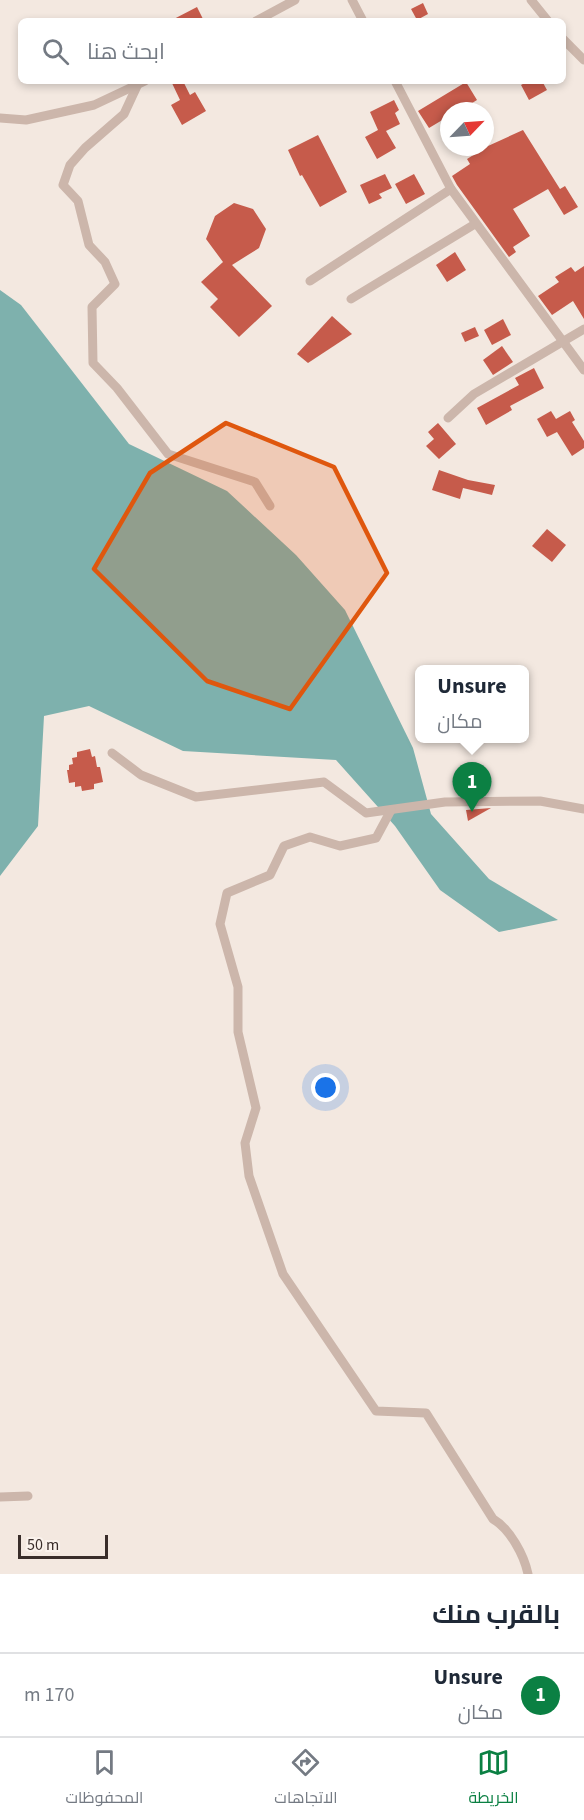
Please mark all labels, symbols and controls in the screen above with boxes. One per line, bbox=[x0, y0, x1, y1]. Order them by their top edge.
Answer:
search box bbox=[18, 18, 566, 84]
icon: search bbox=[39, 35, 72, 68]
text: ابحث هنا bbox=[87, 36, 165, 68]
north arrow bbox=[440, 102, 494, 156]
popup bbox=[415, 665, 529, 743]
text: Unsure bbox=[437, 670, 507, 702]
text: مكان bbox=[437, 708, 483, 736]
pin: 1 bbox=[452, 762, 492, 812]
your location bbox=[311, 1073, 340, 1102]
scale bar bbox=[18, 1532, 108, 1560]
text: 50 m bbox=[27, 1534, 59, 1556]
text: بالقرب منك bbox=[432, 1596, 560, 1633]
text: Unsure bbox=[434, 1661, 503, 1693]
text: 170 m bbox=[24, 1681, 74, 1709]
text: 1 bbox=[535, 1681, 546, 1709]
text: مكان bbox=[458, 1699, 503, 1727]
tab: المحفوظات bbox=[65, 1746, 143, 1812]
tab: الاتجاهات bbox=[274, 1746, 338, 1812]
tab: الخريطة bbox=[469, 1746, 519, 1812]

